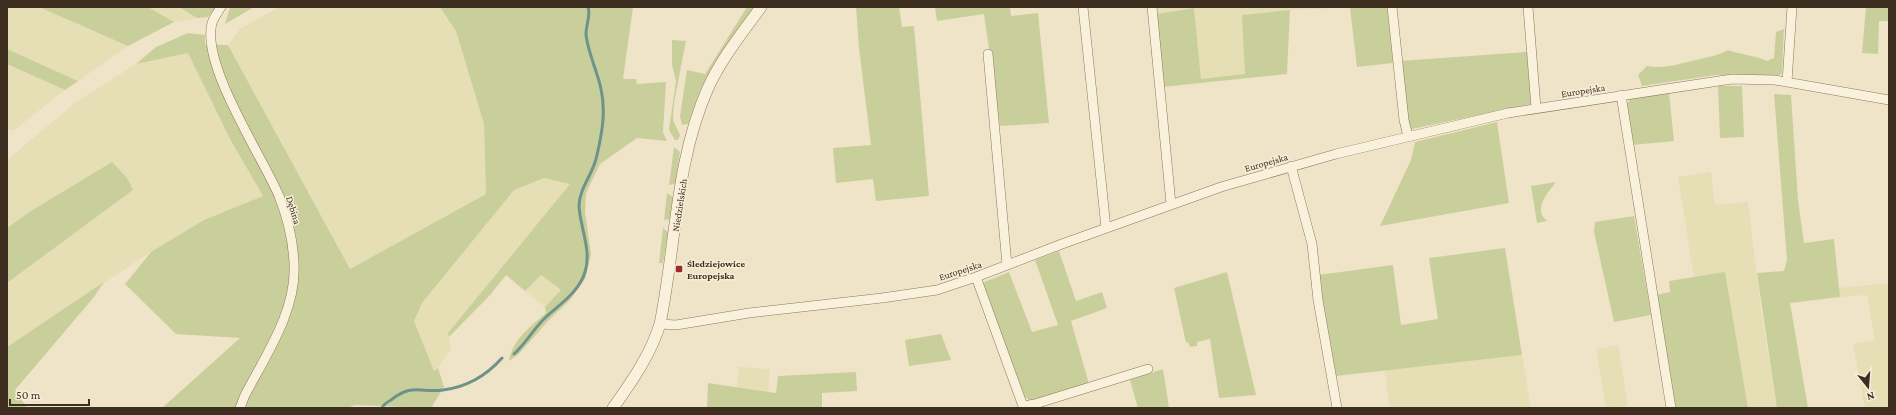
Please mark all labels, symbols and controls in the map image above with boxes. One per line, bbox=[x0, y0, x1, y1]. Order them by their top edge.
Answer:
street label: Europejska bbox=[1560, 82, 1606, 100]
street label: Europejska bbox=[1243, 151, 1290, 175]
street label: Niedzielskich bbox=[670, 177, 689, 232]
street label: Dębina bbox=[284, 195, 303, 226]
place label: Śledziejowice Europejska bbox=[687, 258, 745, 282]
street label: Europejska bbox=[937, 258, 984, 284]
marker: Śledziejowice Europejska bbox=[674, 264, 684, 274]
north arrow bbox=[1848, 367, 1888, 407]
scale bar bbox=[10, 381, 89, 407]
text: 50 m bbox=[16, 388, 41, 402]
text: N bbox=[1865, 390, 1876, 404]

